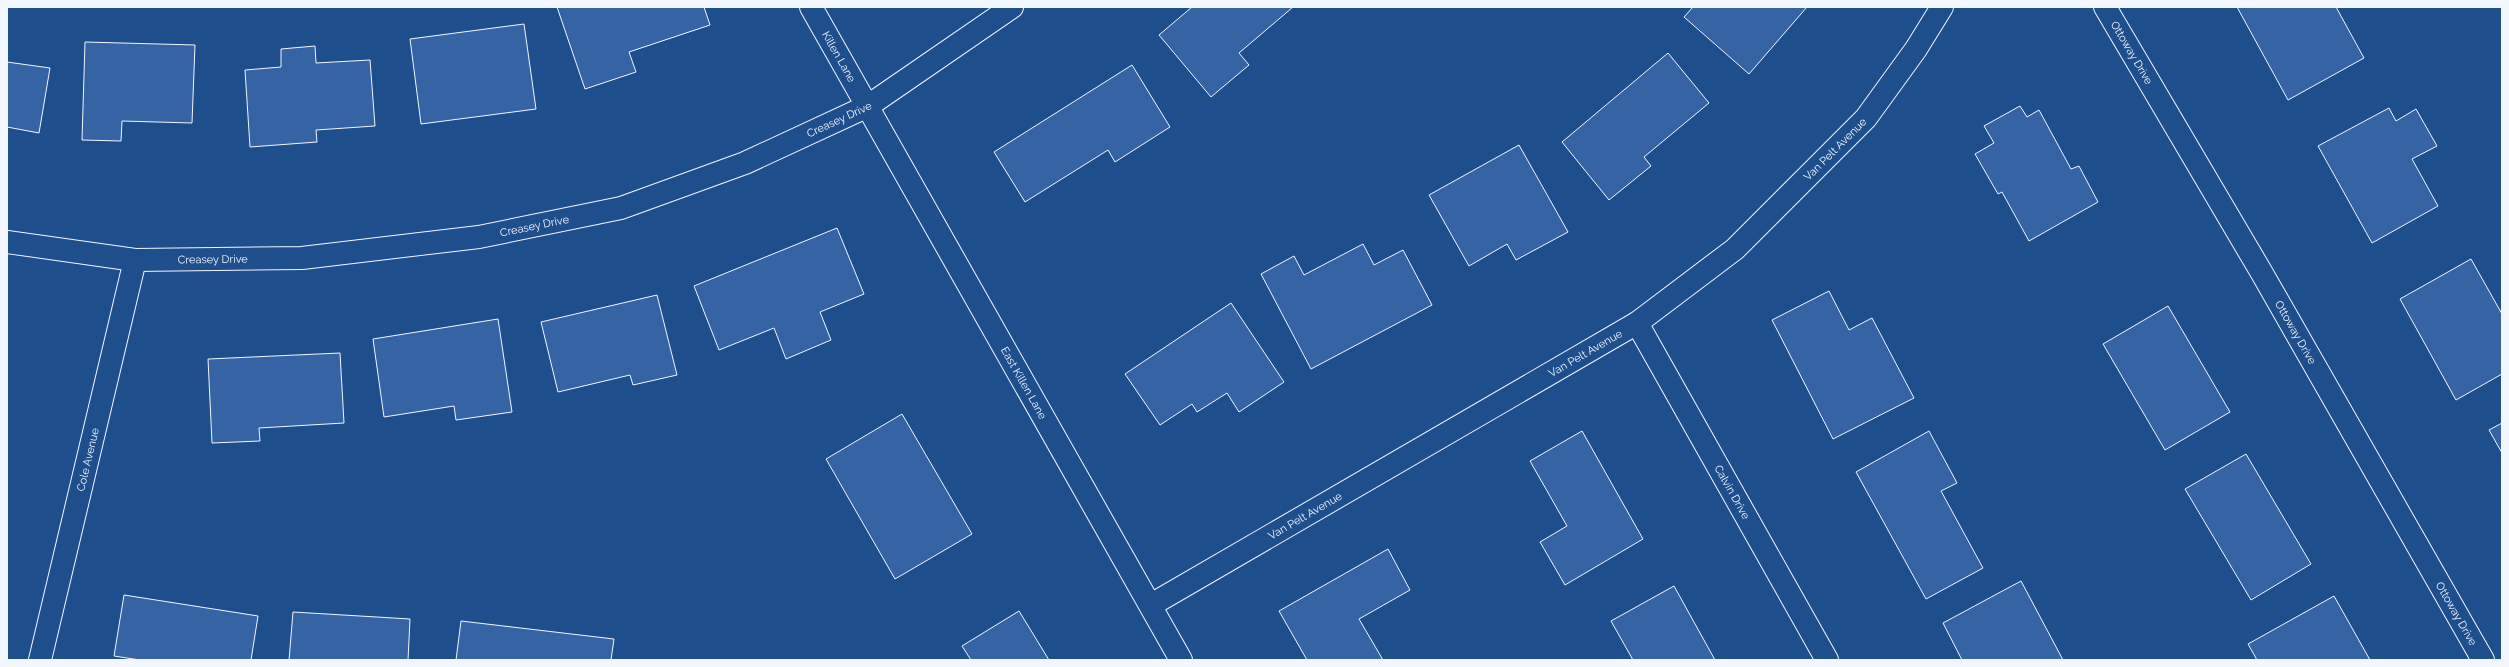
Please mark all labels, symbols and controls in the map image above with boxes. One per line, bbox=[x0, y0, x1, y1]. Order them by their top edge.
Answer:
street label: Ottoway Drive bbox=[2108, 19, 2155, 87]
street label: Killen Lane bbox=[819, 29, 859, 85]
street label: Creasey Drive bbox=[805, 99, 874, 141]
street label: Van Pelt Avenue bbox=[1801, 115, 1870, 183]
street label: Creasey Drive bbox=[499, 213, 571, 240]
street label: Creasey Drive bbox=[178, 253, 248, 266]
street label: Ottoway Drive bbox=[2272, 298, 2319, 367]
street label: Van Pelt Avenue bbox=[1546, 327, 1625, 380]
street label: East Killen Lane bbox=[998, 345, 1049, 422]
street label: Cole Avenue bbox=[74, 426, 102, 493]
street label: Calvin Drive bbox=[1711, 463, 1753, 522]
street label: Van Pelt Avenue bbox=[1266, 489, 1345, 543]
street label: Ottoway Drive bbox=[2433, 580, 2480, 648]

